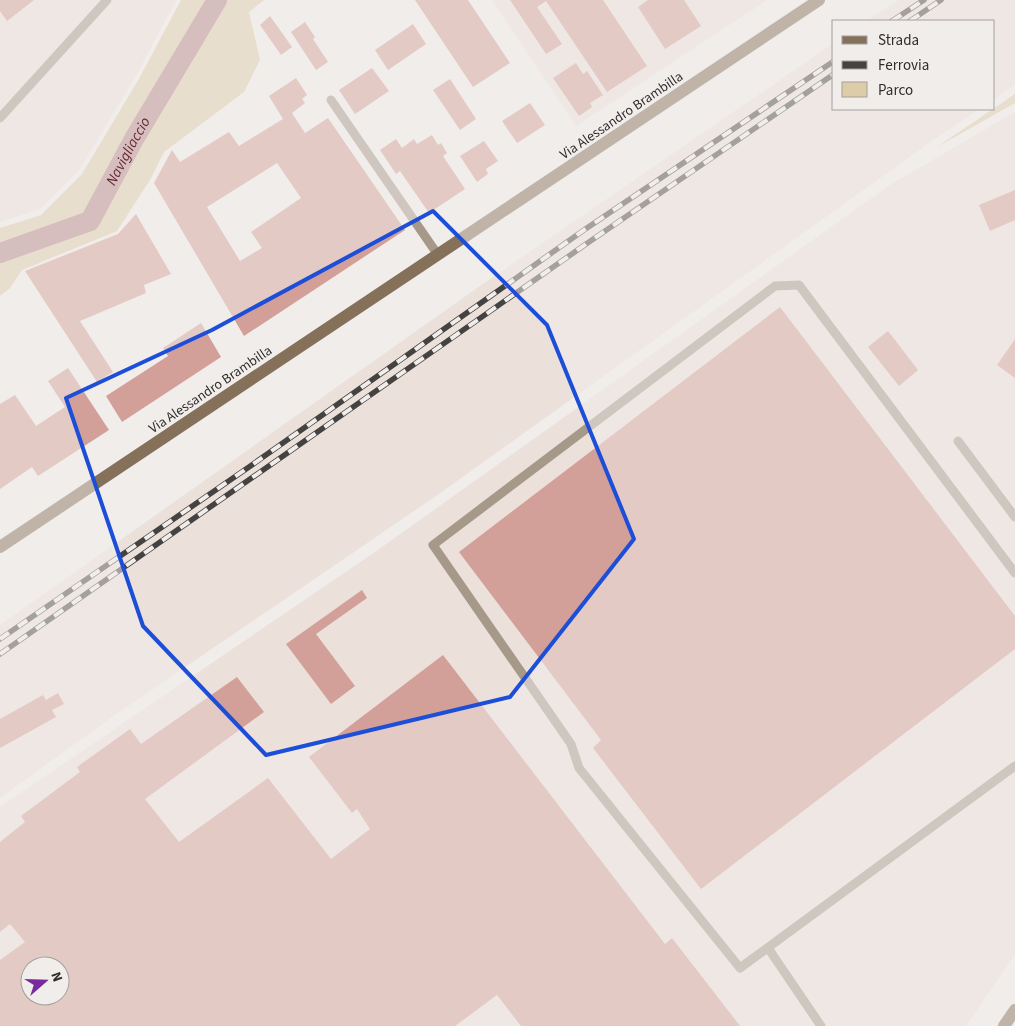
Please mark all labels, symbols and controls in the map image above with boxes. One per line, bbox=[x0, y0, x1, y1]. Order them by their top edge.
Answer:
legend bbox=[832, 20, 995, 110]
text: Strada bbox=[878, 30, 919, 51]
text: Ferrovia bbox=[878, 55, 929, 76]
street label: Via Alessandro Brambilla bbox=[556, 67, 687, 165]
text: Parco bbox=[878, 80, 913, 101]
water label: Navigliaccio bbox=[101, 113, 156, 189]
street label: Via Alessandro Brambilla bbox=[145, 341, 276, 439]
north arrow bbox=[20, 956, 70, 1006]
text: N bbox=[45, 969, 67, 985]

